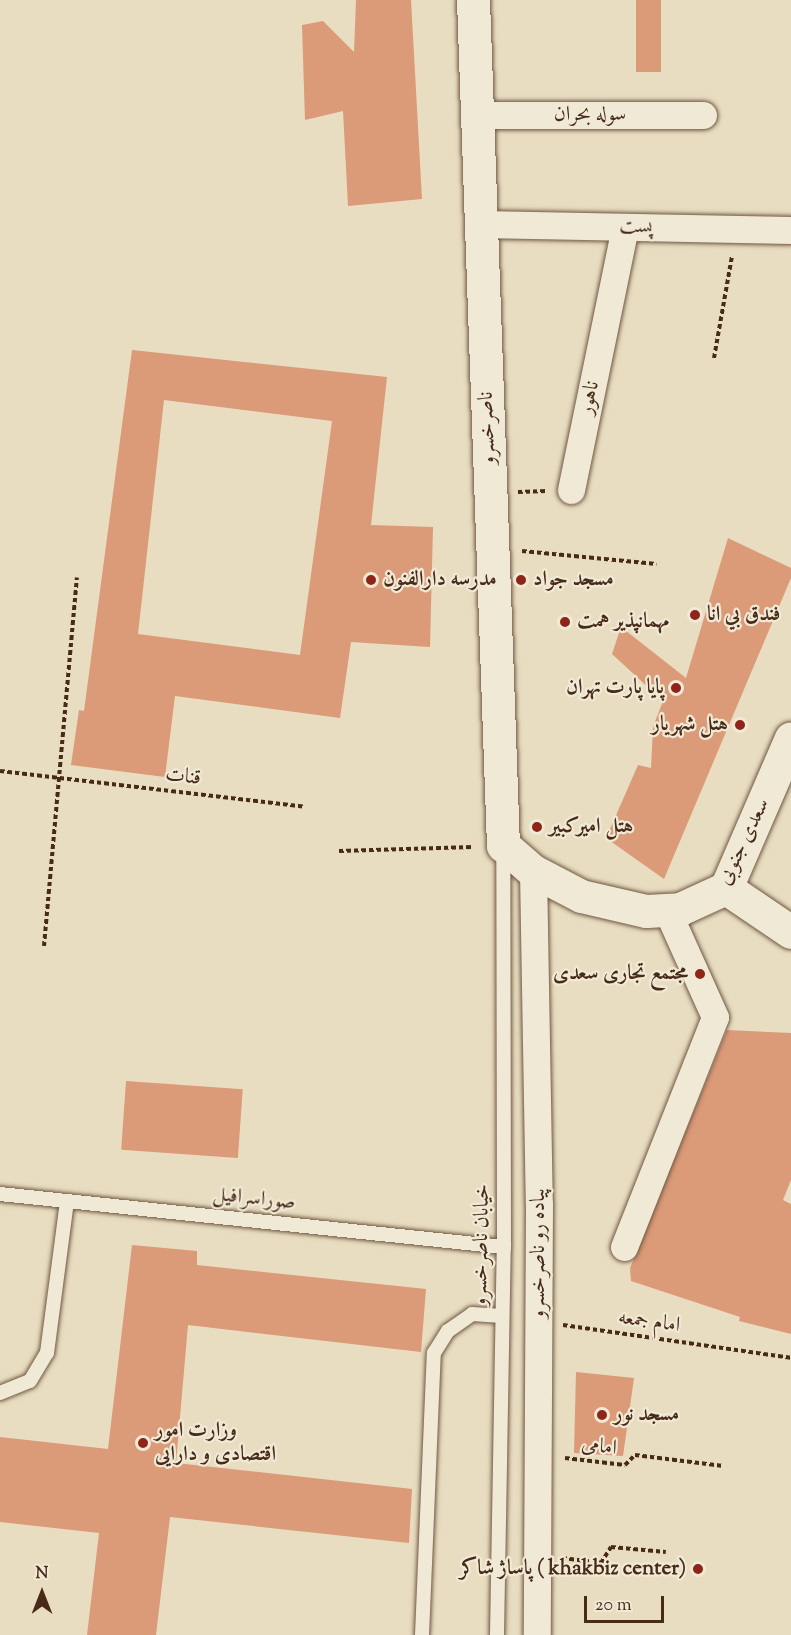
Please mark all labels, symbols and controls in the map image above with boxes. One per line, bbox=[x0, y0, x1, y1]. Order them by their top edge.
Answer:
street label: سوله بحران bbox=[554, 102, 626, 128]
street label: پست bbox=[619, 214, 653, 240]
street label: ناهور bbox=[574, 379, 606, 417]
street label: ناصرخسرو bbox=[474, 391, 502, 465]
place label: مدرسه دارالفنون bbox=[383, 567, 497, 593]
place label: مسجد جواد bbox=[533, 567, 614, 593]
marker: مدرسه دارالفنون bbox=[364, 573, 378, 587]
marker: مسجد جواد bbox=[514, 573, 528, 587]
place label: فندق بي انا bbox=[707, 602, 780, 628]
marker: فندق بي انا bbox=[688, 608, 702, 622]
place label: مهمانپذیر همت bbox=[577, 609, 669, 635]
marker: مهمانپذیر همت bbox=[558, 615, 572, 629]
place label: پایا پارت تهران bbox=[566, 675, 664, 701]
marker: پایا پارت تهران bbox=[669, 681, 683, 695]
place label: هتل شهریار bbox=[652, 712, 728, 738]
marker: هتل شهریار bbox=[733, 718, 747, 732]
street label: قنات bbox=[164, 762, 202, 792]
street label: سعدی جنوبی bbox=[712, 795, 776, 889]
place label: هتل امیرکبیر bbox=[549, 814, 633, 840]
marker: هتل امیرکبیر bbox=[530, 820, 544, 834]
place label: مجتمع تجاری سعدی bbox=[553, 961, 688, 987]
marker: مجتمع تجاری سعدی bbox=[693, 967, 707, 981]
street label: صوراسرافیل bbox=[211, 1182, 297, 1216]
street label: خیابان ناصرخسرو bbox=[468, 1184, 496, 1306]
street label: پیاده رو ناصرخسرو bbox=[526, 1188, 552, 1318]
street label: امام جمعه bbox=[616, 1305, 682, 1339]
place label: مسجد نور bbox=[614, 1402, 679, 1428]
marker: مسجد نور bbox=[595, 1408, 609, 1422]
place label: وزارت امور اقتصادی و دارایی bbox=[155, 1418, 276, 1468]
street label: امامی bbox=[580, 1432, 618, 1462]
marker: وزارت امور اقتصادی و دارایی bbox=[136, 1436, 150, 1450]
place label: پاساژ شاکر ( khakbiz center) bbox=[461, 1556, 686, 1582]
marker: پاساژ شاکر ( khakbiz center) bbox=[691, 1562, 705, 1576]
north arrow bbox=[12, 1563, 72, 1623]
text: N bbox=[36, 1563, 48, 1586]
scale bar bbox=[587, 1584, 666, 1622]
text: 20 m bbox=[595, 1593, 632, 1619]

